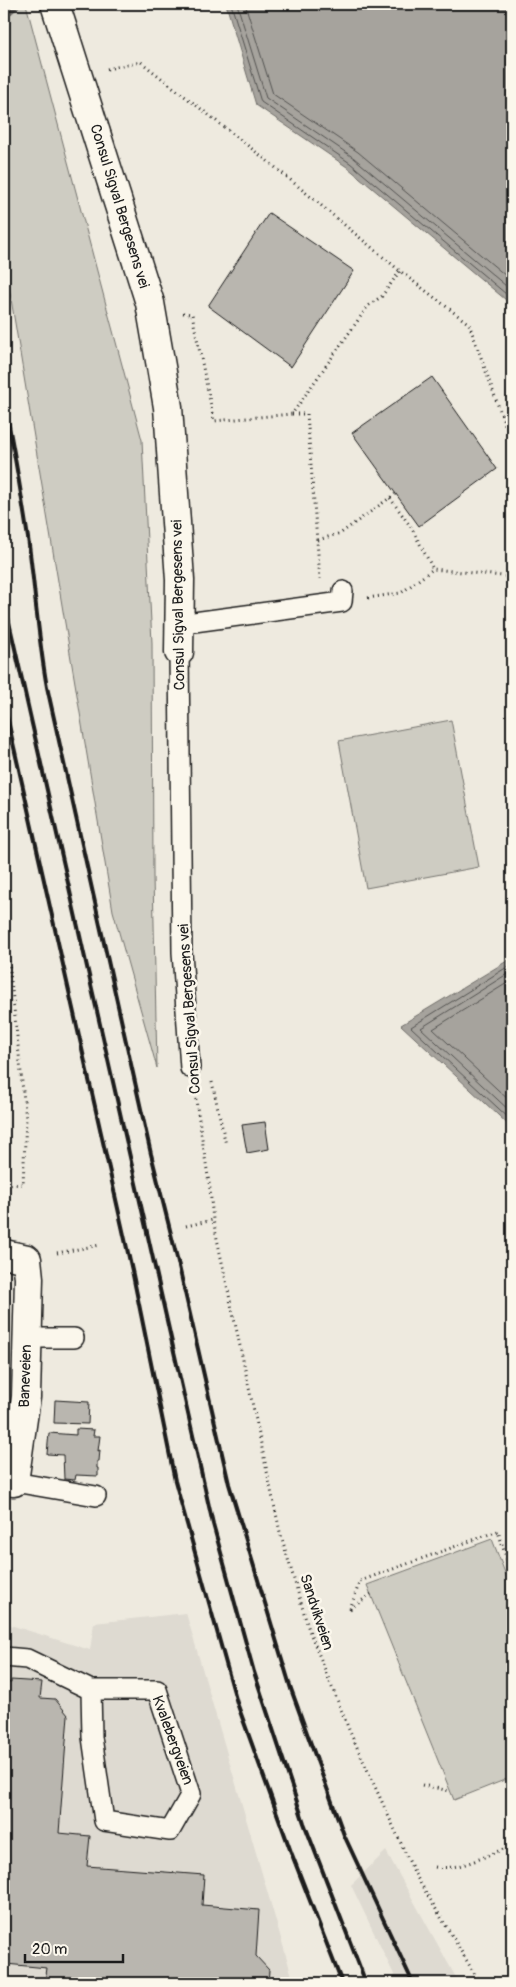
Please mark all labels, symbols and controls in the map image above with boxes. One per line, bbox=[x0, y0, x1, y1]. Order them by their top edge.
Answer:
street label: Consul Sigval Bergesens vei bbox=[85, 122, 154, 291]
street label: Consul Sigval Bergesens vei bbox=[168, 519, 189, 690]
street label: Consul Sigval Bergesens vei bbox=[174, 923, 205, 1095]
street label: Baneveien bbox=[15, 1344, 36, 1408]
street label: Sandvikveien bbox=[295, 1572, 338, 1653]
street label: Kvalebergveien bbox=[148, 1693, 197, 1787]
scale bar bbox=[25, 1932, 122, 1964]
text: 20 m bbox=[32, 1940, 67, 1959]

